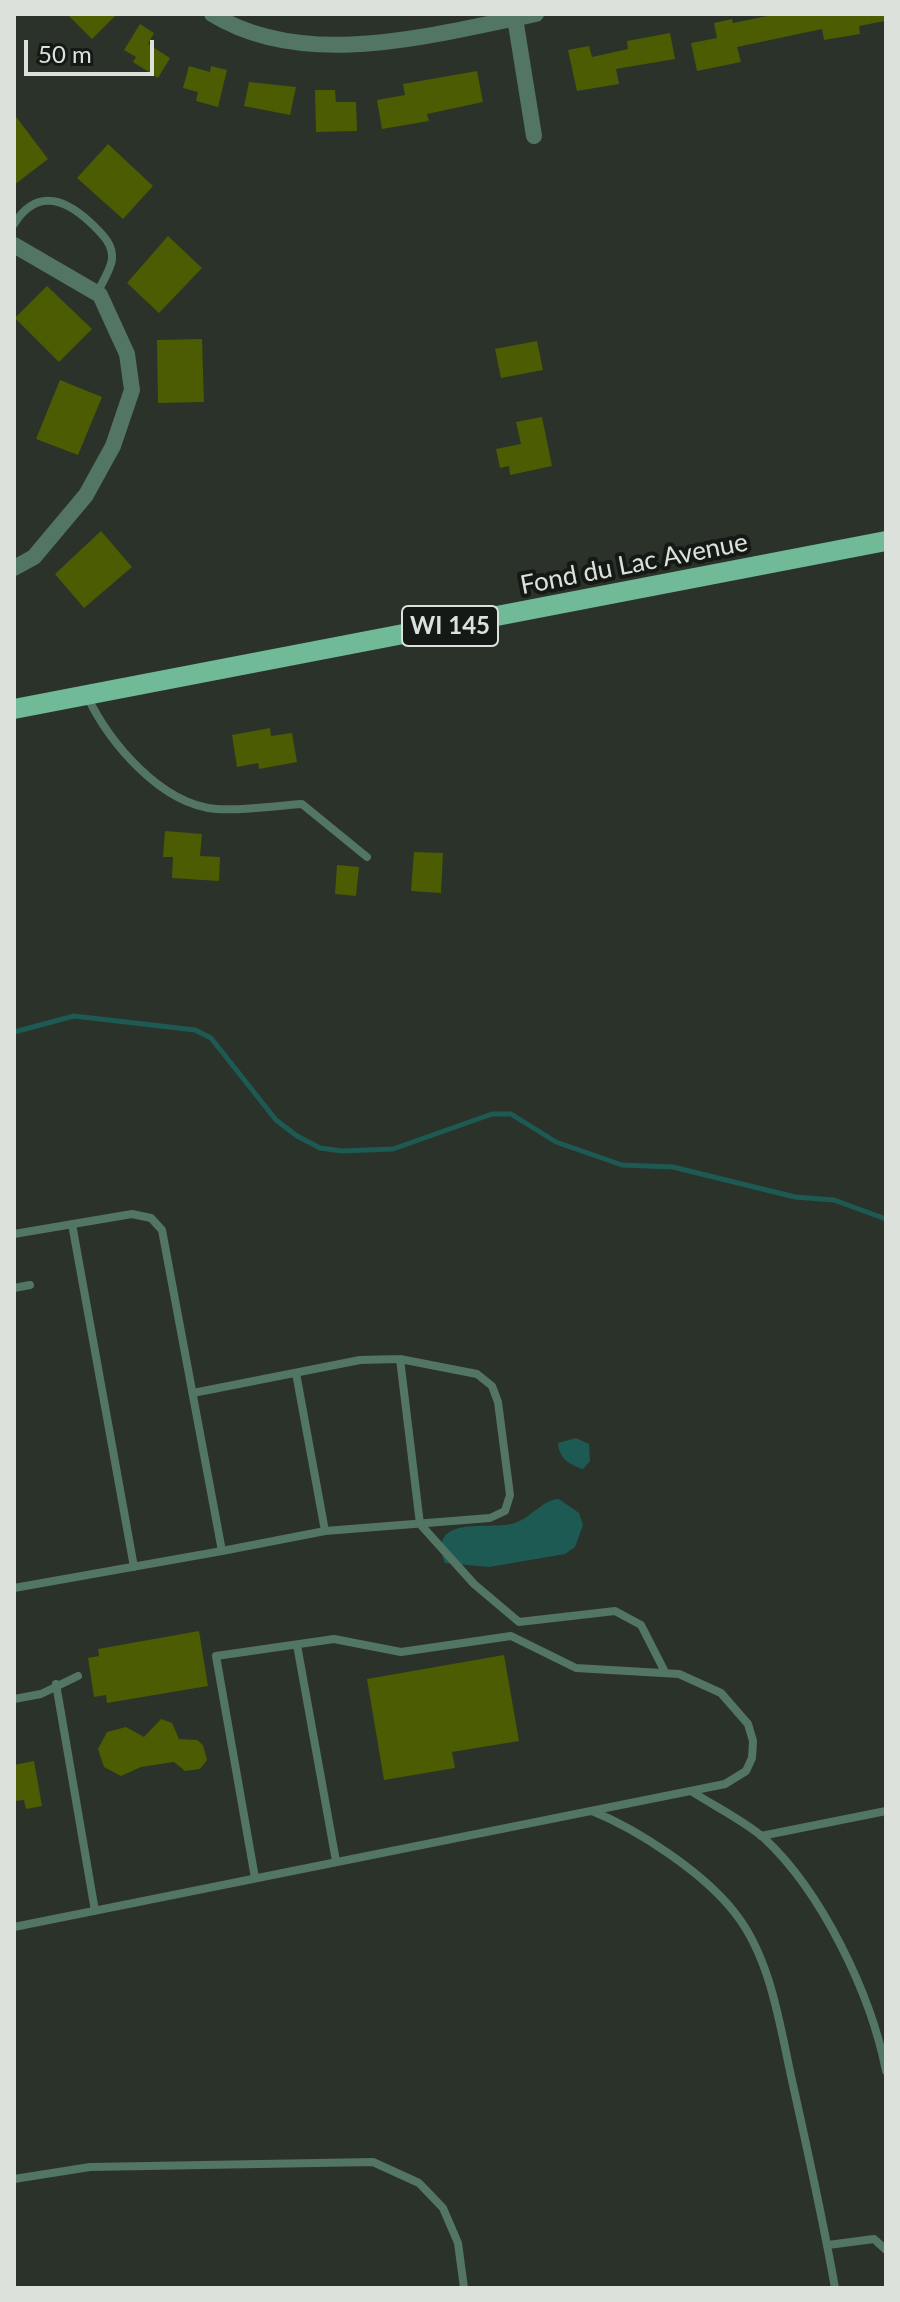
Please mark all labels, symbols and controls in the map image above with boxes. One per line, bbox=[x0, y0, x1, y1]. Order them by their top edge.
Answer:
scale bar bbox=[28, 24, 158, 74]
text: 50 m bbox=[38, 39, 92, 68]
street label: Fond du Lac Avenue bbox=[518, 527, 750, 601]
road number: WI 145 bbox=[402, 606, 498, 646]

